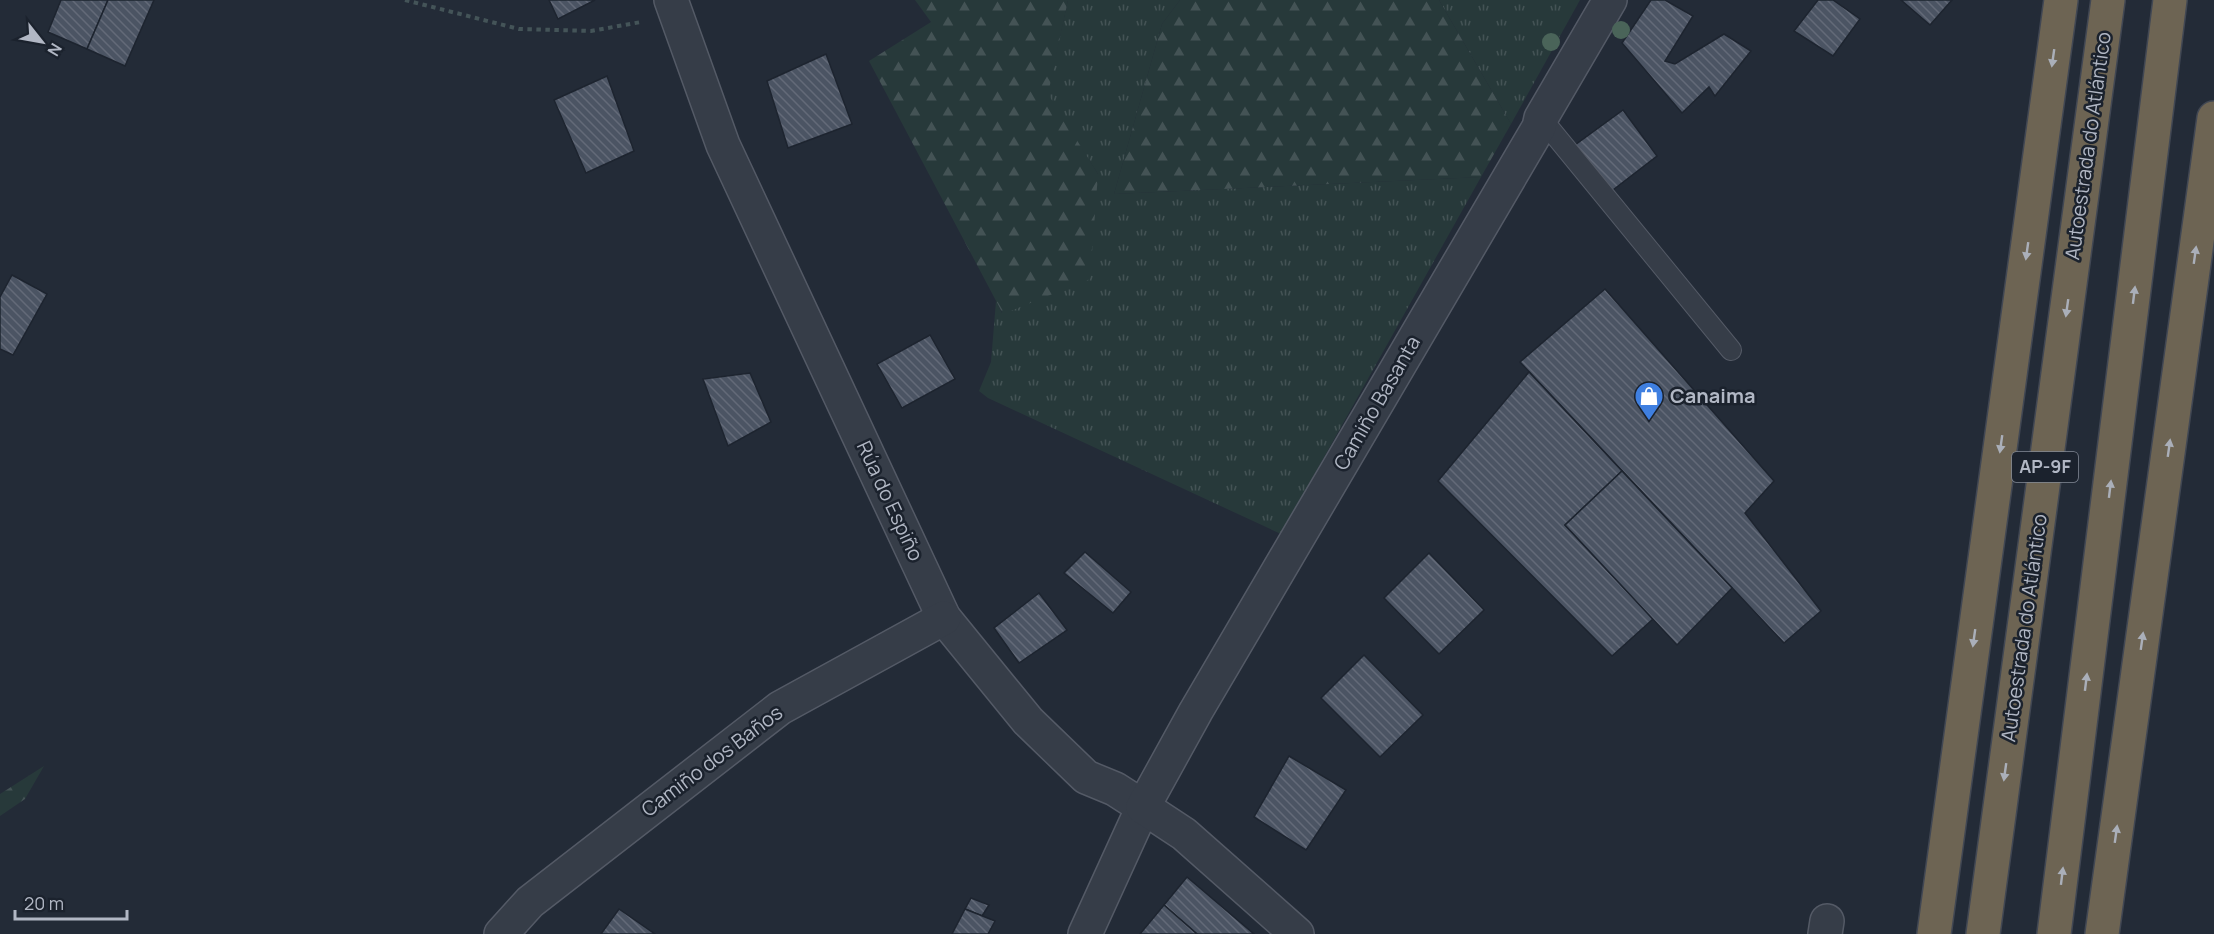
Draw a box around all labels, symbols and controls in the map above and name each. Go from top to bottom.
north arrow [12,12,72,72]
street label: Autoestrada do Atlántico [2058,30,2117,262]
text: N [42,39,67,60]
one-way arrow [2048,49,2057,68]
one-way arrow [2022,242,2031,261]
one-way arrow [2191,245,2200,264]
one-way arrow [2129,286,2138,305]
one-way arrow [2062,298,2071,317]
street label: Camiño Basanta [1327,331,1426,475]
shop icon: Canaima [1633,380,1665,422]
place label: Canaima [1670,382,1755,409]
one-way arrow [1996,435,2005,454]
street label: Rúa do Espiño [851,436,930,565]
one-way arrow [2164,438,2173,457]
road number: AP-9F [2012,452,2078,482]
one-way arrow [2105,479,2114,498]
street label: Autoestrada do Atlántico [1994,512,2053,744]
one-way arrow [1970,628,1979,647]
one-way arrow [2138,632,2147,651]
one-way arrow [2081,673,2090,692]
street label: Camiño dos Baños [636,699,788,823]
one-way arrow [2000,762,2009,781]
one-way arrow [2111,825,2120,844]
one-way arrow [2057,866,2066,885]
scale bar [15,883,128,921]
text: 20 m [24,891,64,915]

